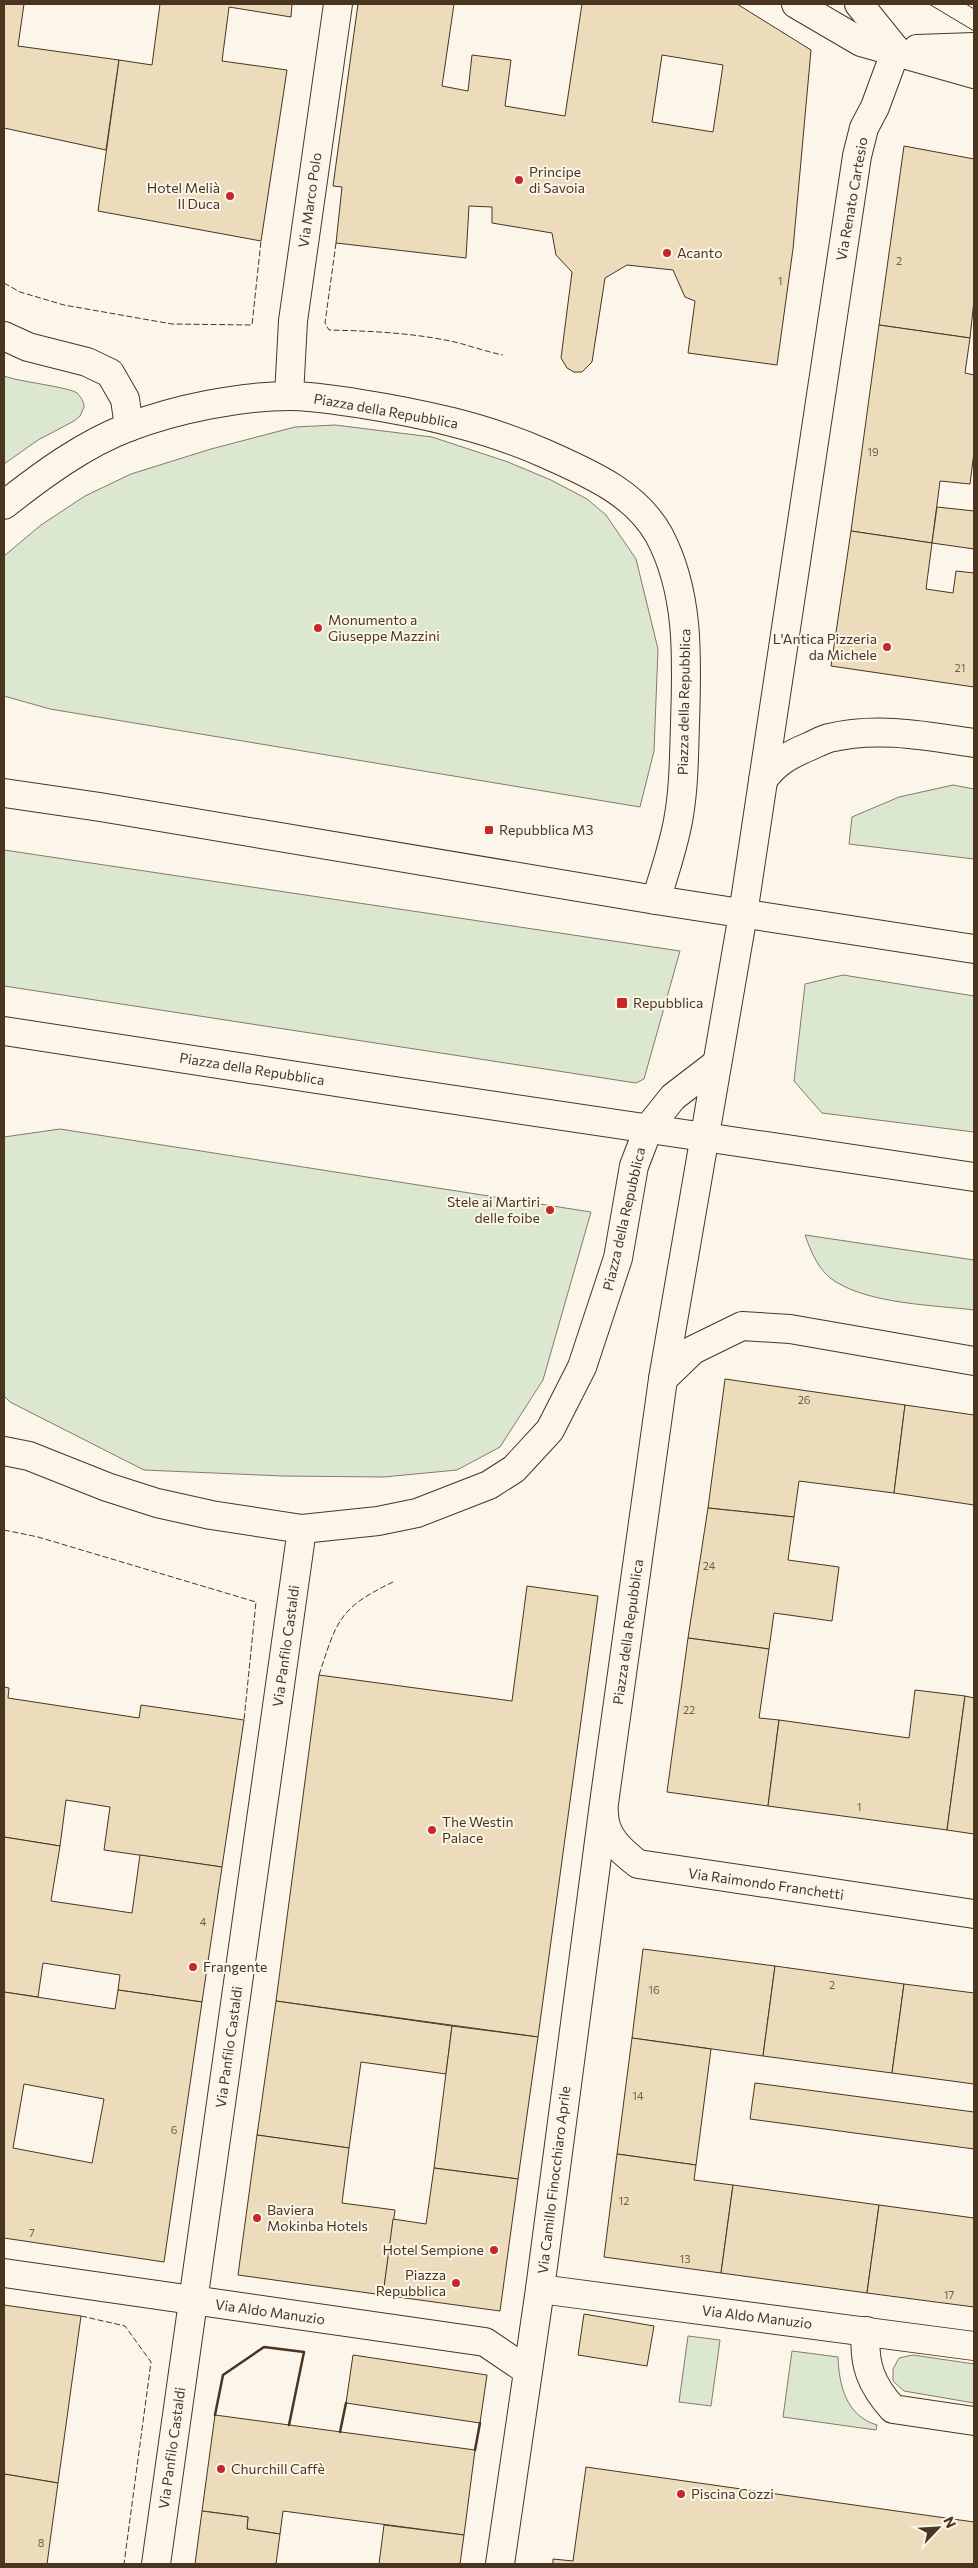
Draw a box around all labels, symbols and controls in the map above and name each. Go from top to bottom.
street label: Via Renato Cartesio [832,136,871,262]
street label: Via Marco Polo [294,151,325,249]
place label: Principe di Savoia [529,163,585,196]
marker: Principe di Savoia [513,174,525,186]
place label: Hotel Melià Il Duca [147,179,220,212]
marker: Hotel Melià Il Duca [224,190,236,202]
place label: Acanto [677,244,723,261]
marker: Acanto [661,247,673,259]
house number: 2 [896,254,902,267]
house number: 1 [778,274,782,287]
street label: Piazza della Repubblica [312,389,460,432]
house number: 19 [867,445,879,458]
place label: Monumento a Giuseppe Mazzini [328,611,440,644]
marker: Monumento a Giuseppe Mazzini [312,622,324,634]
street label: Piazza della Repubblica [674,629,693,775]
place label: L'Antica Pizzeria da Michele [773,630,877,663]
marker: L'Antica Pizzeria da Michele [881,641,893,653]
house number: 21 [955,661,965,674]
place label: Repubblica M3 [499,821,593,838]
marker: Repubblica M3 [483,824,495,836]
place label: Repubblica [633,994,703,1011]
marker: Repubblica [615,996,629,1010]
street label: Piazza della Repubblica [178,1049,326,1088]
street label: Piazza della Repubblica [599,1146,648,1292]
place label: Stele ai Martiri delle foibe [447,1193,540,1226]
marker: Stele ai Martiri delle foibe [544,1204,556,1216]
house number: 26 [798,1393,811,1406]
street label: Piazza della Repubblica [609,1558,646,1706]
house number: 24 [703,1559,716,1572]
street label: Via Panfilo Castaldi [269,1584,302,1708]
house number: 22 [683,1703,695,1716]
house number: 1 [857,1800,861,1813]
place label: The Westin Palace [442,1813,513,1846]
marker: The Westin Palace [426,1824,438,1836]
street label: Via Raimondo Franchetti [687,1864,845,1903]
house number: 4 [200,1915,207,1928]
place label: Frangente [203,1958,268,1975]
marker: Frangente [187,1961,199,1973]
house number: 2 [829,1978,835,1991]
house number: 16 [648,1983,660,1996]
street label: Via Panfilo Castaldi [212,1985,245,2109]
street label: Via Camillo Finocchiaro Aprile [534,2085,573,2275]
house number: 14 [632,2089,644,2102]
house number: 6 [171,2123,178,2136]
house number: 12 [619,2194,629,2207]
place label: Baviera Mokinba Hotels [267,2201,368,2234]
marker: Baviera Mokinba Hotels [251,2212,263,2224]
house number: 7 [29,2226,35,2239]
place label: Hotel Sempione [383,2241,484,2258]
marker: Hotel Sempione [488,2244,500,2256]
house number: 13 [680,2252,690,2265]
place label: Piazza Repubblica [376,2266,446,2299]
marker: Piazza Repubblica [450,2277,462,2289]
house number: 17 [944,2288,954,2301]
street label: Via Aldo Manuzio [214,2295,326,2328]
street label: Via Aldo Manuzio [701,2301,813,2332]
street label: Via Panfilo Castaldi [155,2386,188,2510]
place label: Churchill Caffè [231,2460,325,2477]
marker: Churchill Caffè [215,2463,227,2475]
place label: Piscina Cozzi [691,2485,774,2502]
marker: Piscina Cozzi [675,2488,687,2500]
north arrow [913,2503,963,2553]
text: N [940,2514,960,2531]
house number: 8 [38,2536,45,2549]

